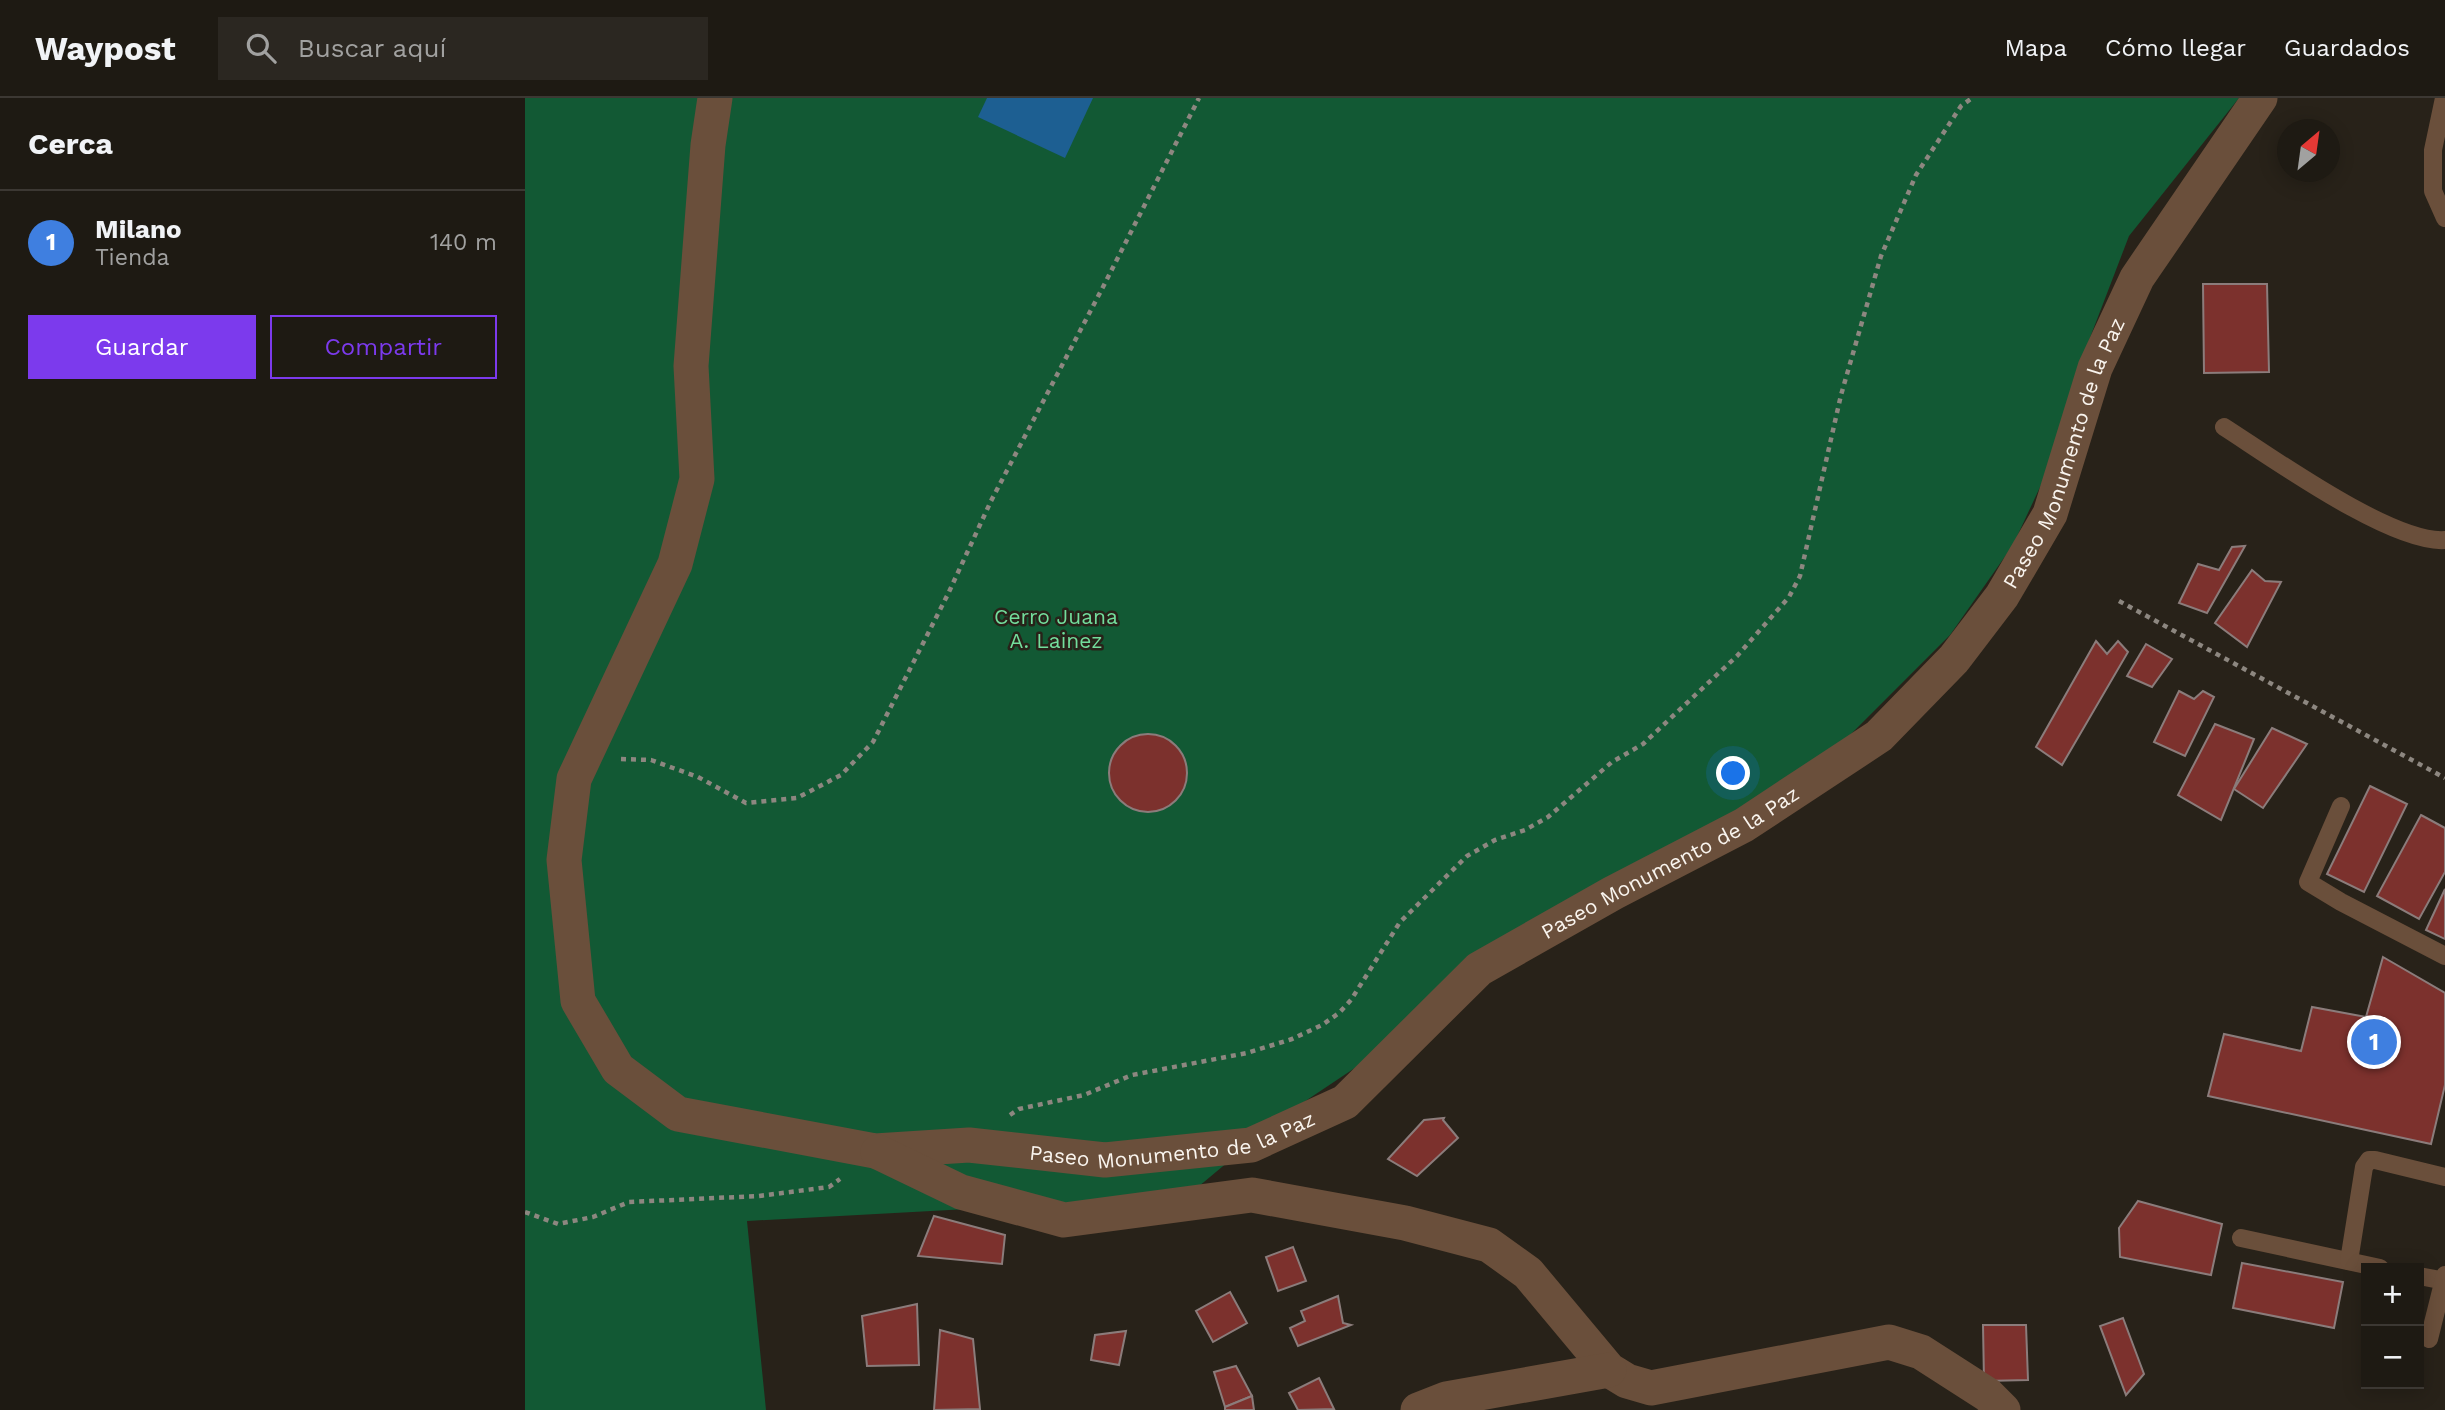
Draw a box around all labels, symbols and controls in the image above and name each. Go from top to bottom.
search box [218,17,708,80]
text: Waypost [35,29,176,68]
icon: search [242,29,280,67]
text: Buscar aquí [298,33,447,63]
text: Mapa [2005,34,2067,62]
text: Cómo llegar [2105,34,2246,62]
text: Guardados [2284,34,2410,62]
north arrow [2277,119,2340,182]
text: Cerca [28,126,113,161]
text: Milano [95,214,182,244]
text: 1 [46,229,56,256]
text: 140 m [430,229,497,256]
text: Tienda [95,244,170,271]
street label: Paseo Monumento de la Paz [1997,313,2129,593]
button: Guardar [28,315,256,379]
button: Compartir [270,315,497,379]
park label: Cerro Juana A. Lainez [994,604,1118,653]
your location [1716,756,1750,790]
street label: Paseo Monumento de la Paz [1537,780,1803,944]
pin: 1 [2351,1016,2397,1068]
street label: Paseo Monumento de la Paz [1028,1105,1318,1173]
map controls [2361,1263,2424,1389]
button: + [2361,1263,2424,1326]
button: − [2361,1326,2424,1389]

